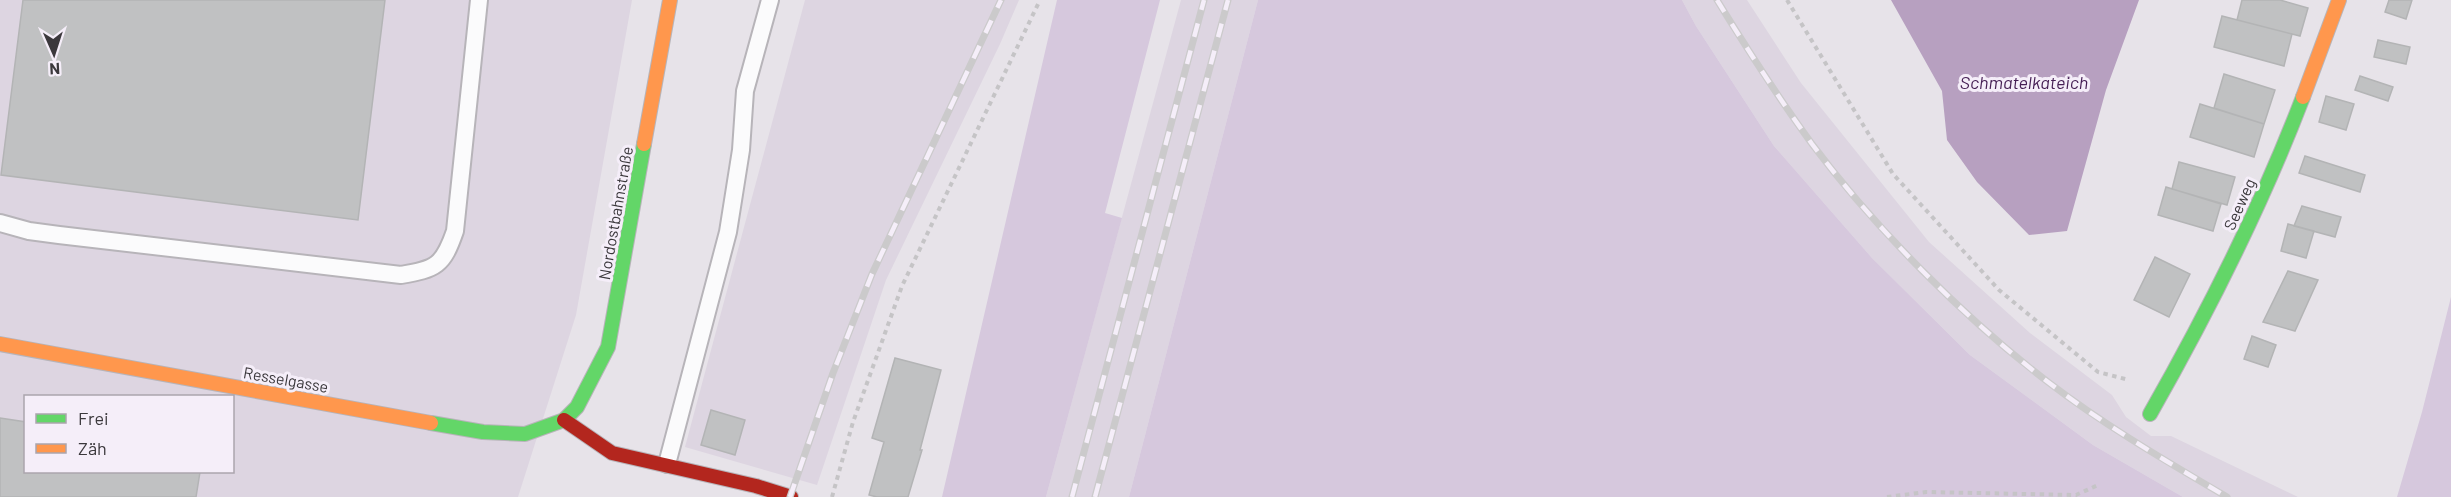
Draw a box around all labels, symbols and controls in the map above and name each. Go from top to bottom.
north arrow [24,24,84,84]
text: N [49,60,61,79]
water label: Schmatelkateich [1960,71,2088,93]
street label: Nordostbahnstraße [594,145,636,281]
street label: Seeweg [2219,175,2259,233]
street label: Resselgasse [242,362,330,396]
legend [24,395,234,473]
text: Frei [78,407,109,429]
text: Zäh [78,437,107,459]

